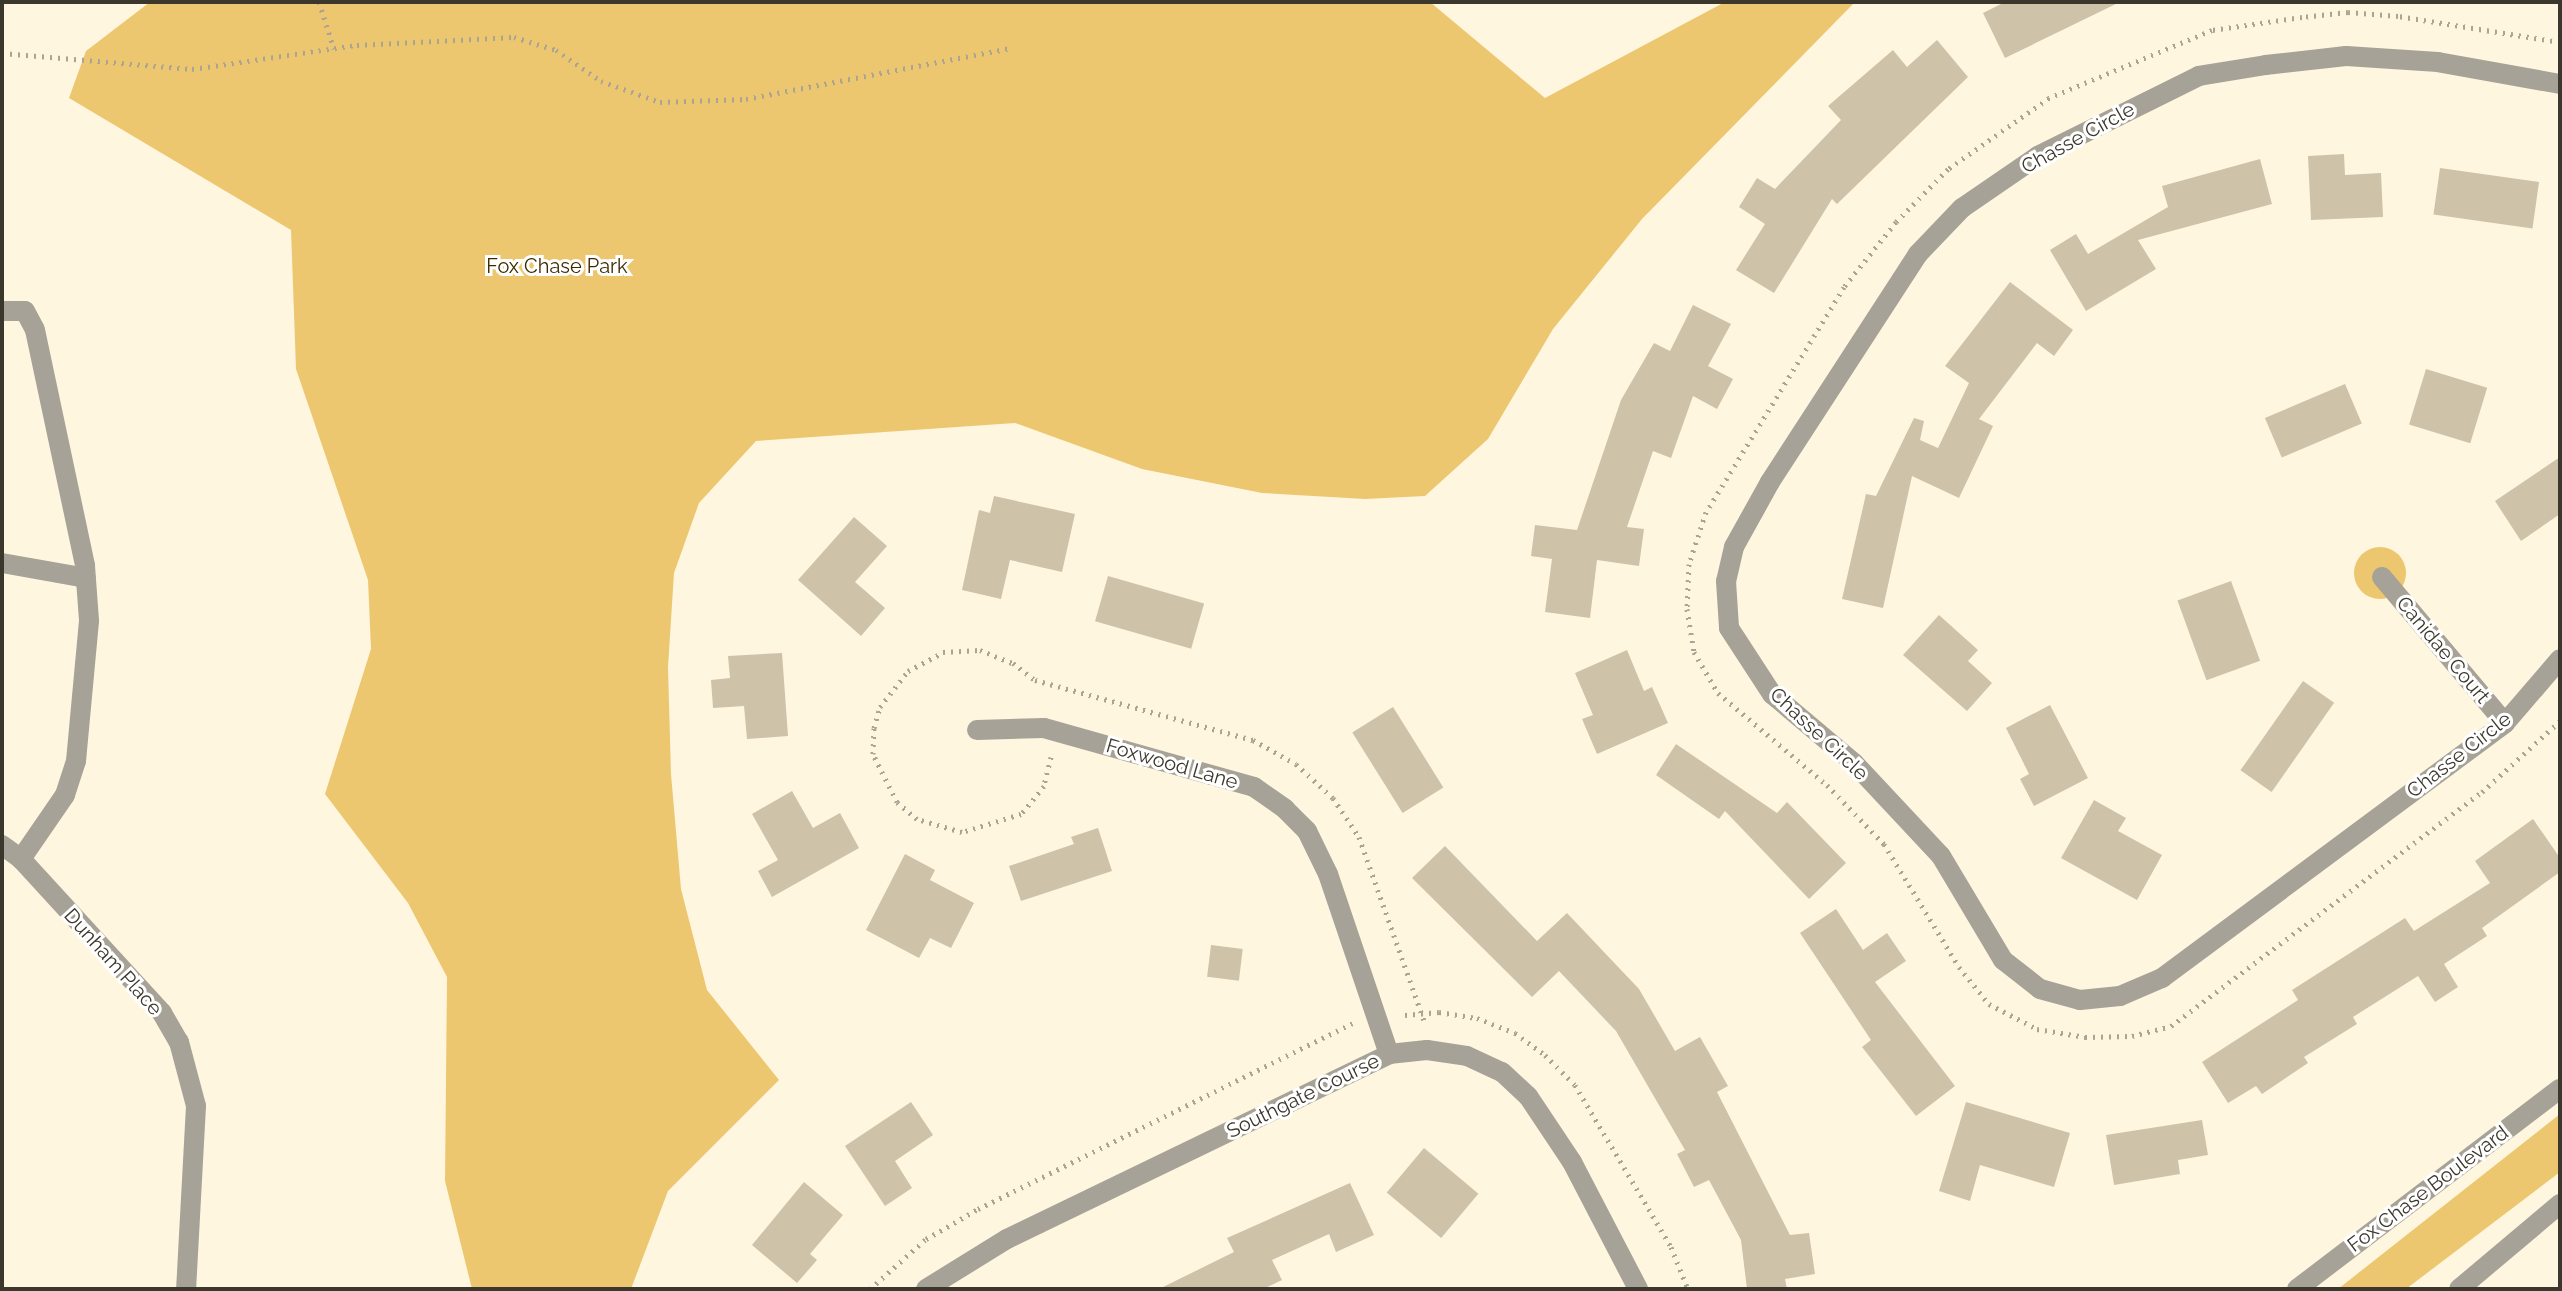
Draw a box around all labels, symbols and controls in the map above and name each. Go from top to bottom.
street label: Chasse Circle [2017,97,2139,179]
park label: Fox Chase Park [486,254,628,278]
street label: Canidae Court [2391,592,2495,708]
street label: Chasse Circle [1765,682,1873,786]
street label: Chasse Circle [2402,707,2516,803]
street label: Foxwood Lane [1103,734,1241,794]
street label: Dunham Place [59,904,167,1020]
street label: Southgate Course [1223,1049,1383,1143]
street label: Fox Chase Boulevard [2343,1121,2513,1257]

